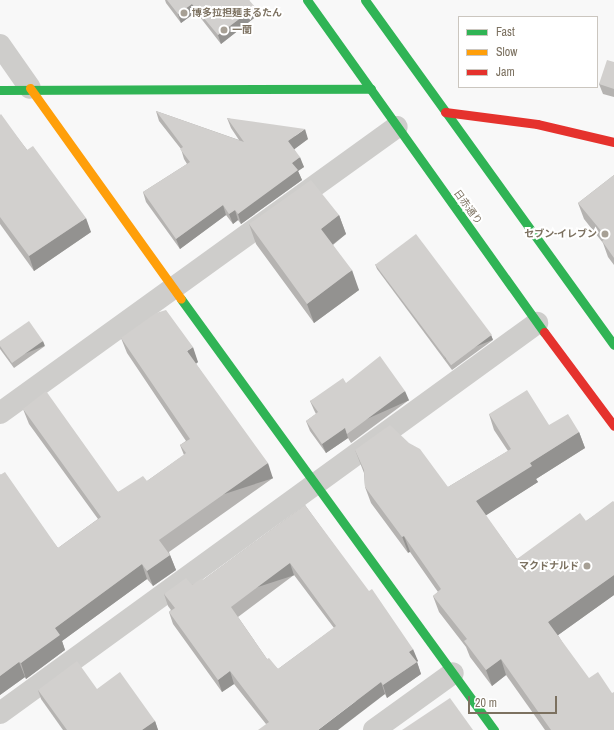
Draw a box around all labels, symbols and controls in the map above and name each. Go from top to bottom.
place label: 博多拉担麺まるたん [192,7,282,19]
marker: 博多拉担麺まるたん [179,8,189,18]
legend [458,16,598,88]
place label: 一蘭 [232,24,252,36]
text: Fast [496,24,515,40]
marker: 一蘭 [219,25,229,35]
text: Slow [496,44,517,60]
text: Jam [496,64,515,80]
street label: 日赤通り [451,187,485,227]
place label: セブン-イレブン [524,228,597,240]
marker: セブン-イレブン [600,229,610,239]
place label: マクドナルド [519,560,579,572]
marker: マクドナルド [582,561,592,571]
scale bar [470,688,559,714]
text: 20 m [475,695,497,711]

